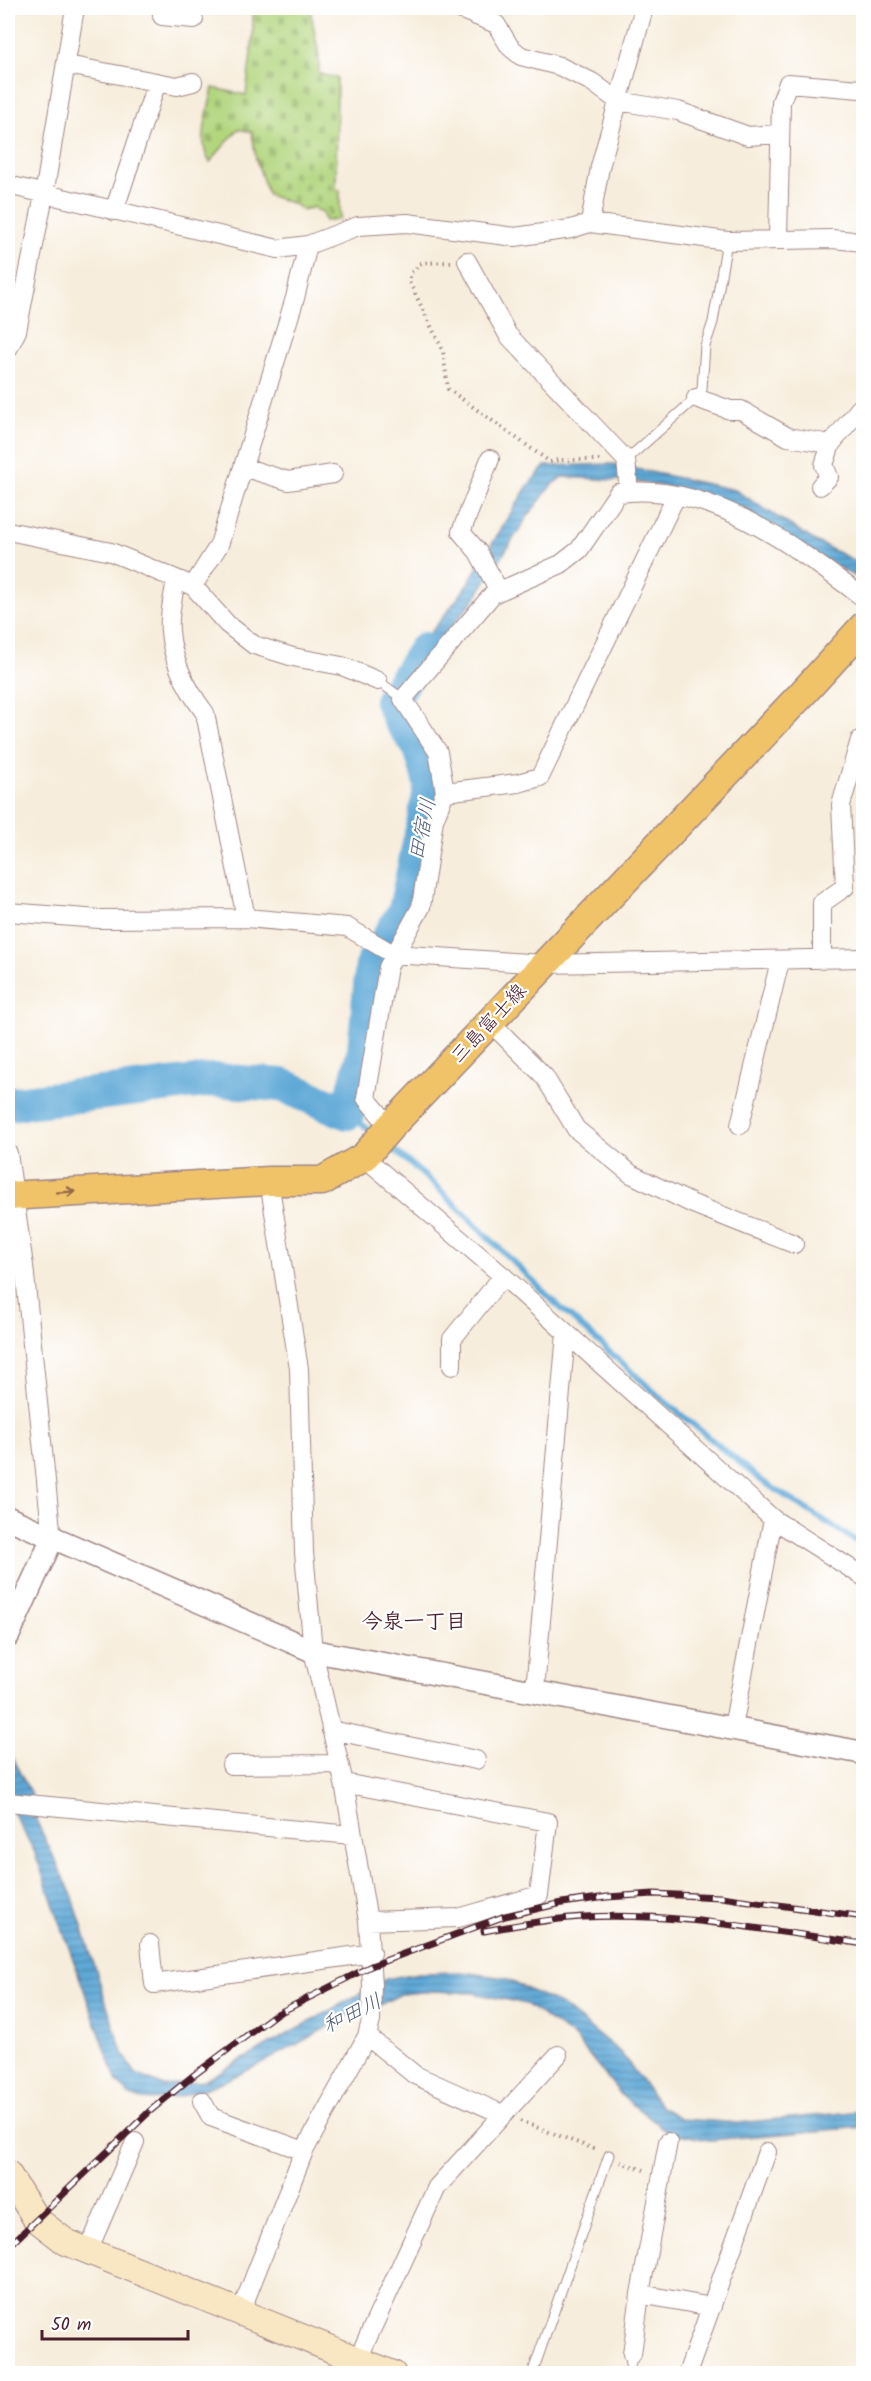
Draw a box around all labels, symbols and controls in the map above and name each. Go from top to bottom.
water label: 田宿川 [401,795,446,864]
street label: 三島富士線 [444,977,535,1072]
one-way arrow [55,1187,75,1198]
district label: 今泉一丁目 [362,1606,467,1639]
water label: 和田川 [317,1986,388,2043]
scale bar [42,2303,188,2341]
text: 50 m [51,2311,91,2340]

